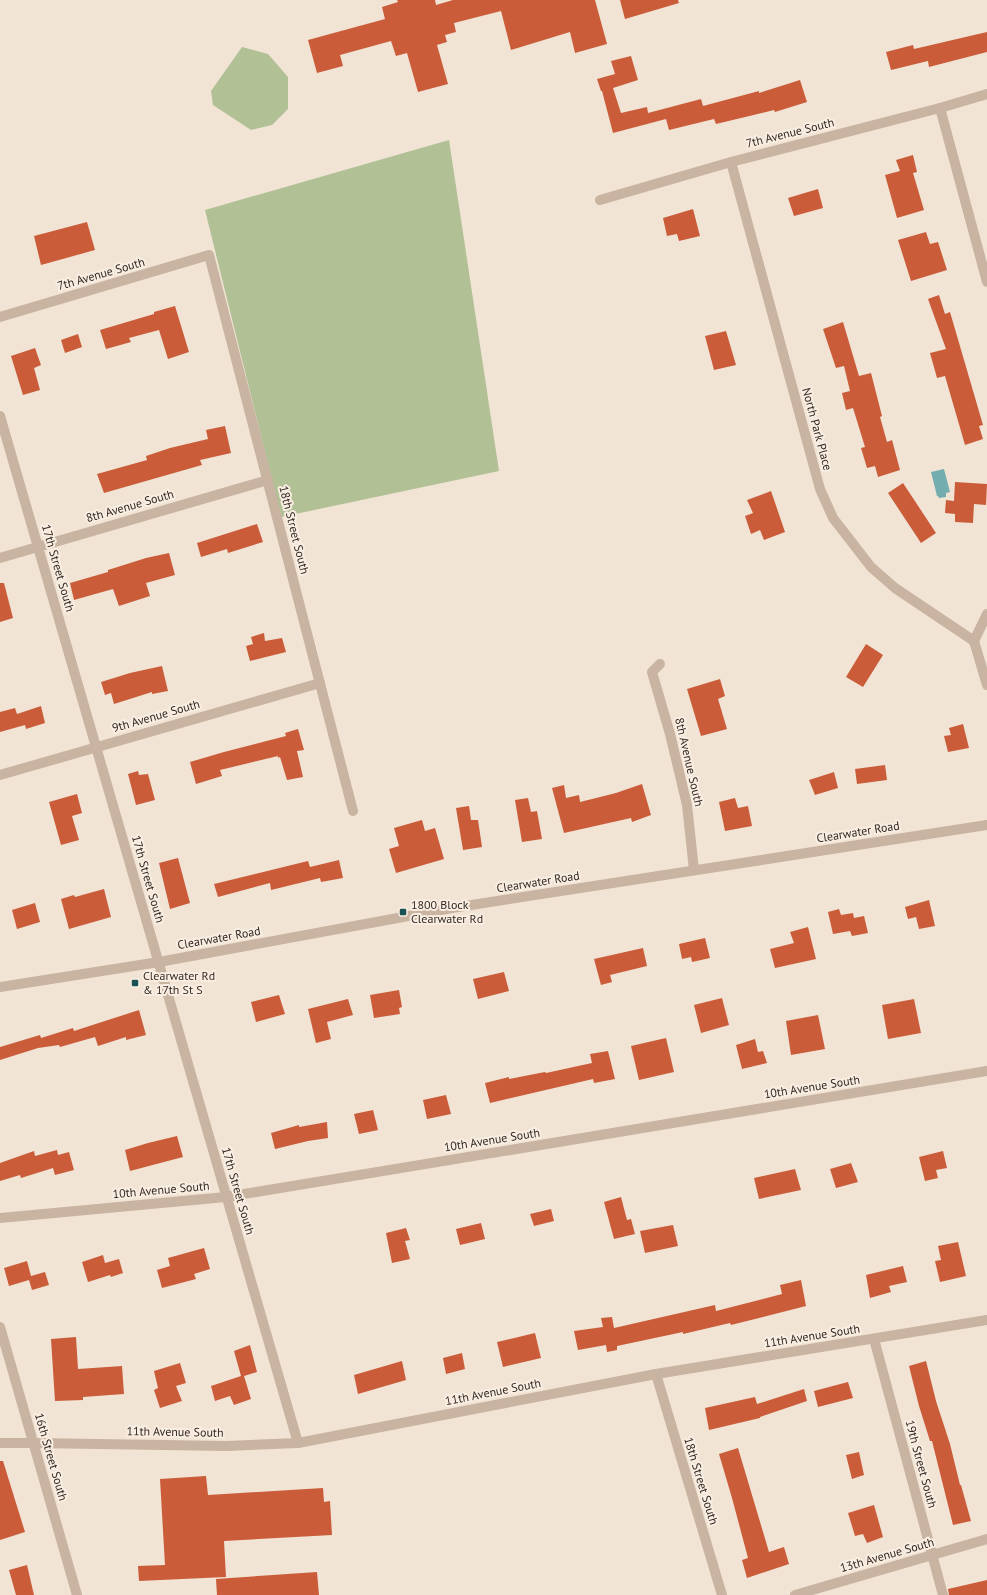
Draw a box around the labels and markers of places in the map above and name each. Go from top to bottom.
place label: 1800 Block Clearwater Rd [411,897,483,926]
marker: 1800 Block Clearwater Rd [398,907,408,917]
place label: Clearwater Rd & 17th St S [143,968,215,997]
marker: Clearwater Rd & 17th St S [130,978,140,988]

